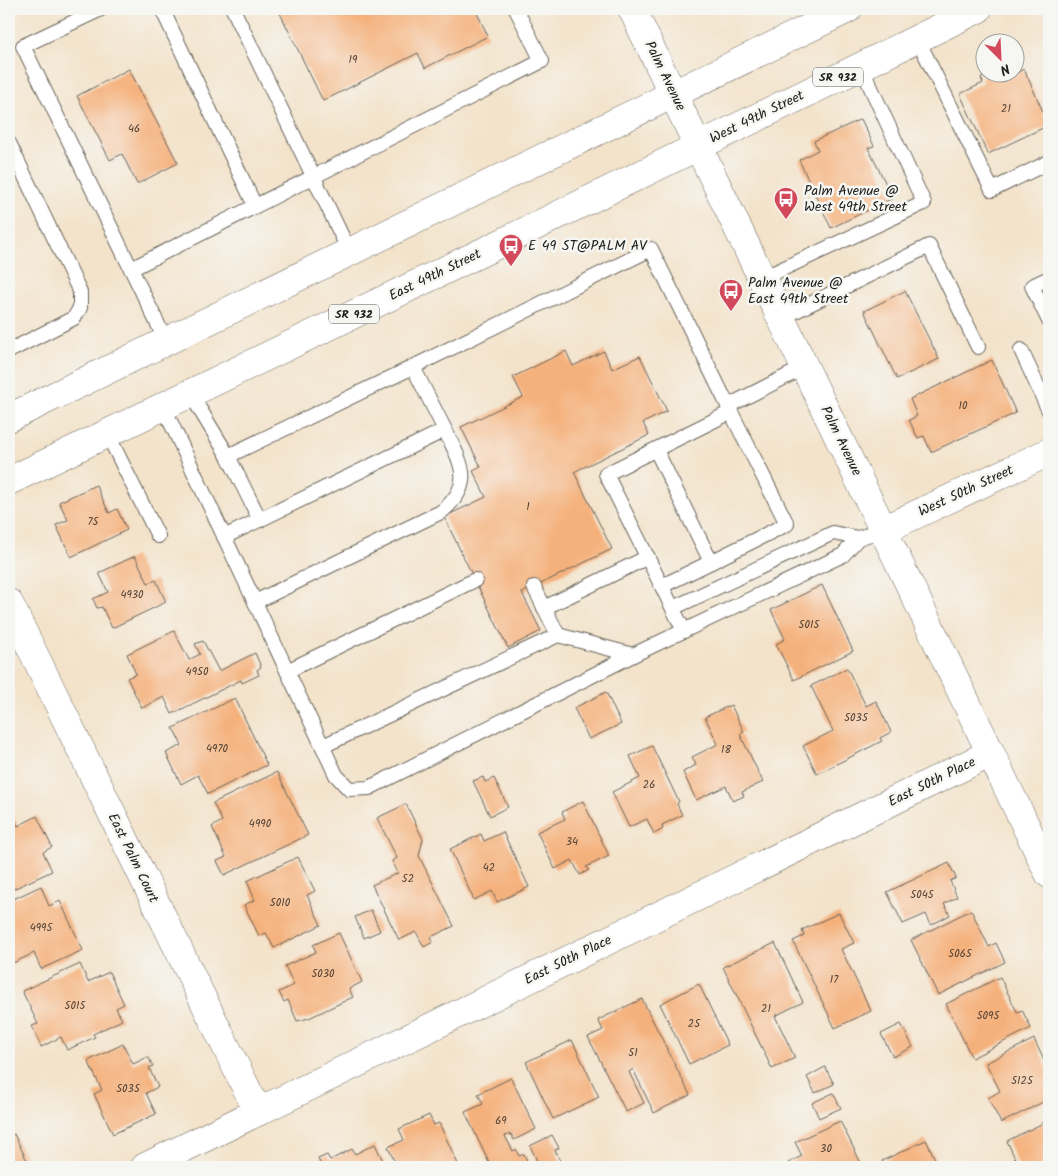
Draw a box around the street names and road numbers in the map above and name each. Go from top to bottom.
street label: Palm Avenue [639,37,692,115]
road number: SR 932 [813,68,863,86]
street label: West 49th Street [706,84,809,149]
street label: East 49th Street [385,243,485,307]
road number: SR 932 [329,304,379,324]
street label: Palm Avenue [815,402,868,480]
street label: West 50th Street [915,459,1018,523]
street label: East 50th Place [885,751,980,813]
street label: East Palm Court [102,809,165,907]
street label: East 50th Place [521,929,616,991]

